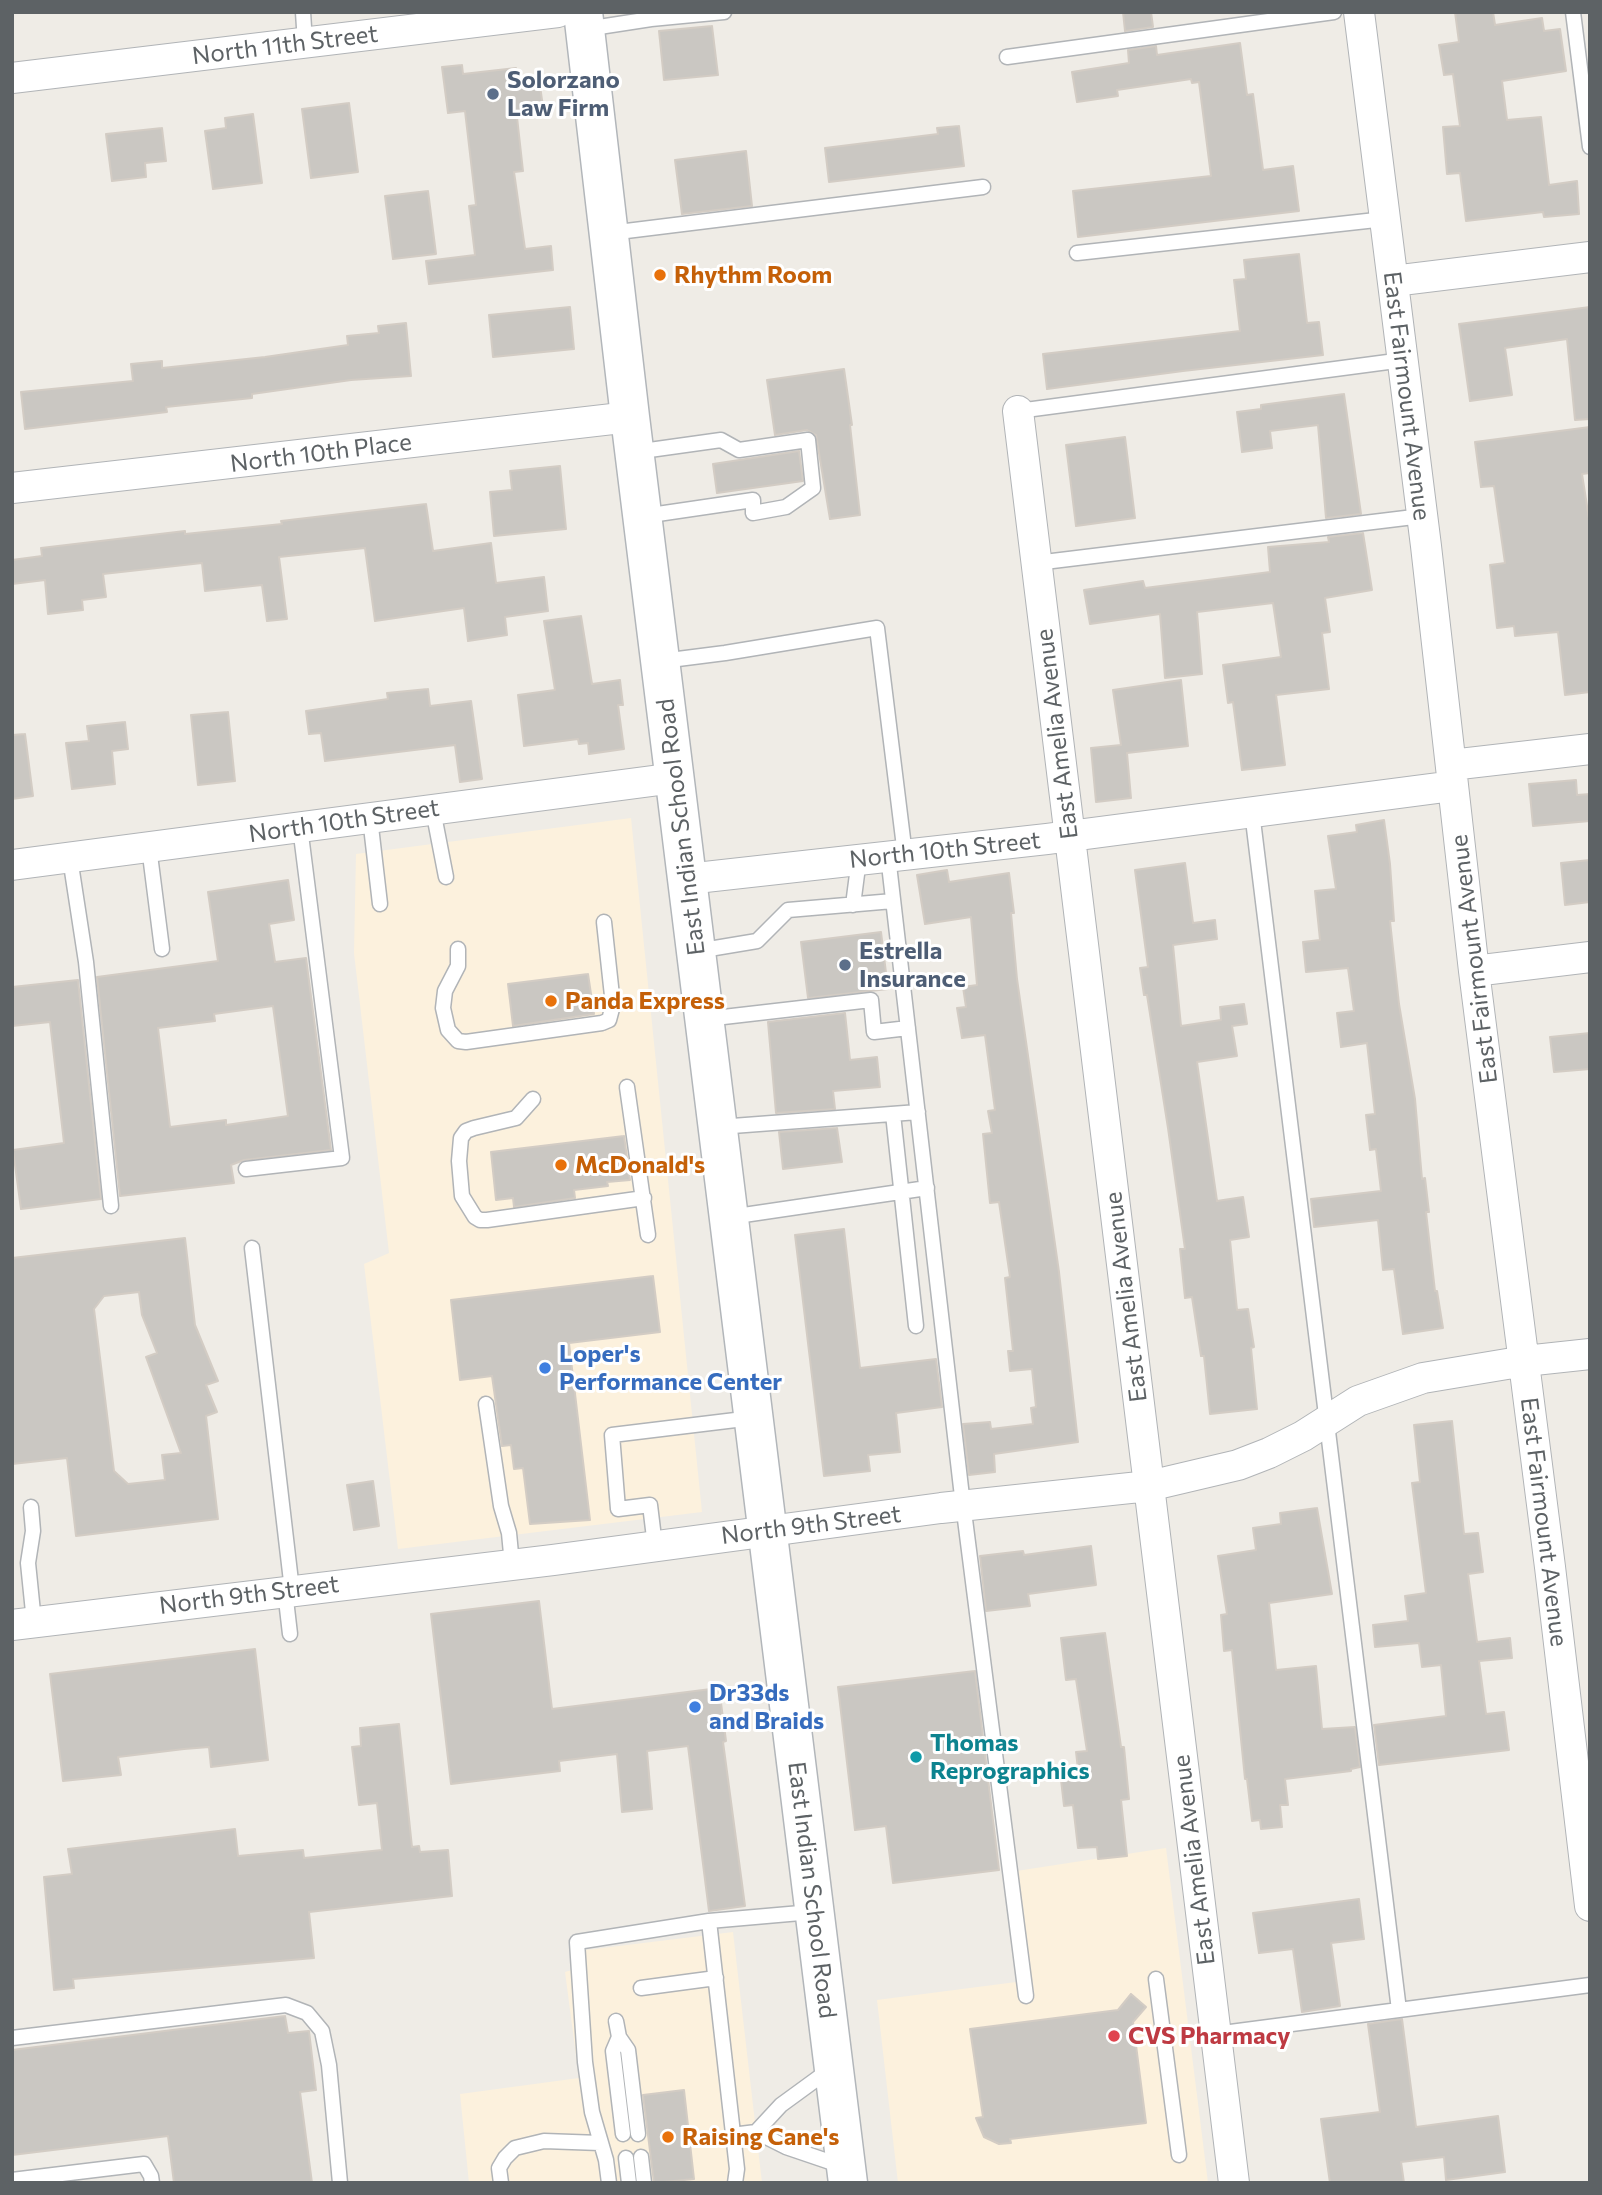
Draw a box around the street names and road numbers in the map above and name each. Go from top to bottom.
street label: North 11th Street [191,19,379,71]
street label: East Fairmount Avenue [1377,270,1437,522]
street label: North 10th Place [229,428,413,478]
street label: East Amelia Avenue [1030,627,1084,841]
street label: East Indian School Road [651,697,711,957]
street label: North 10th Street [247,793,441,849]
street label: North 10th Street [848,826,1042,874]
street label: East Fairmount Avenue [1444,833,1504,1085]
street label: East Amelia Avenue [1099,1190,1153,1404]
street label: East Fairmount Avenue [1514,1396,1574,1648]
street label: North 9th Street [720,1500,902,1550]
street label: North 9th Street [158,1570,340,1620]
street label: East Amelia Avenue [1167,1753,1221,1967]
street label: East Indian School Road [782,1760,842,2020]

